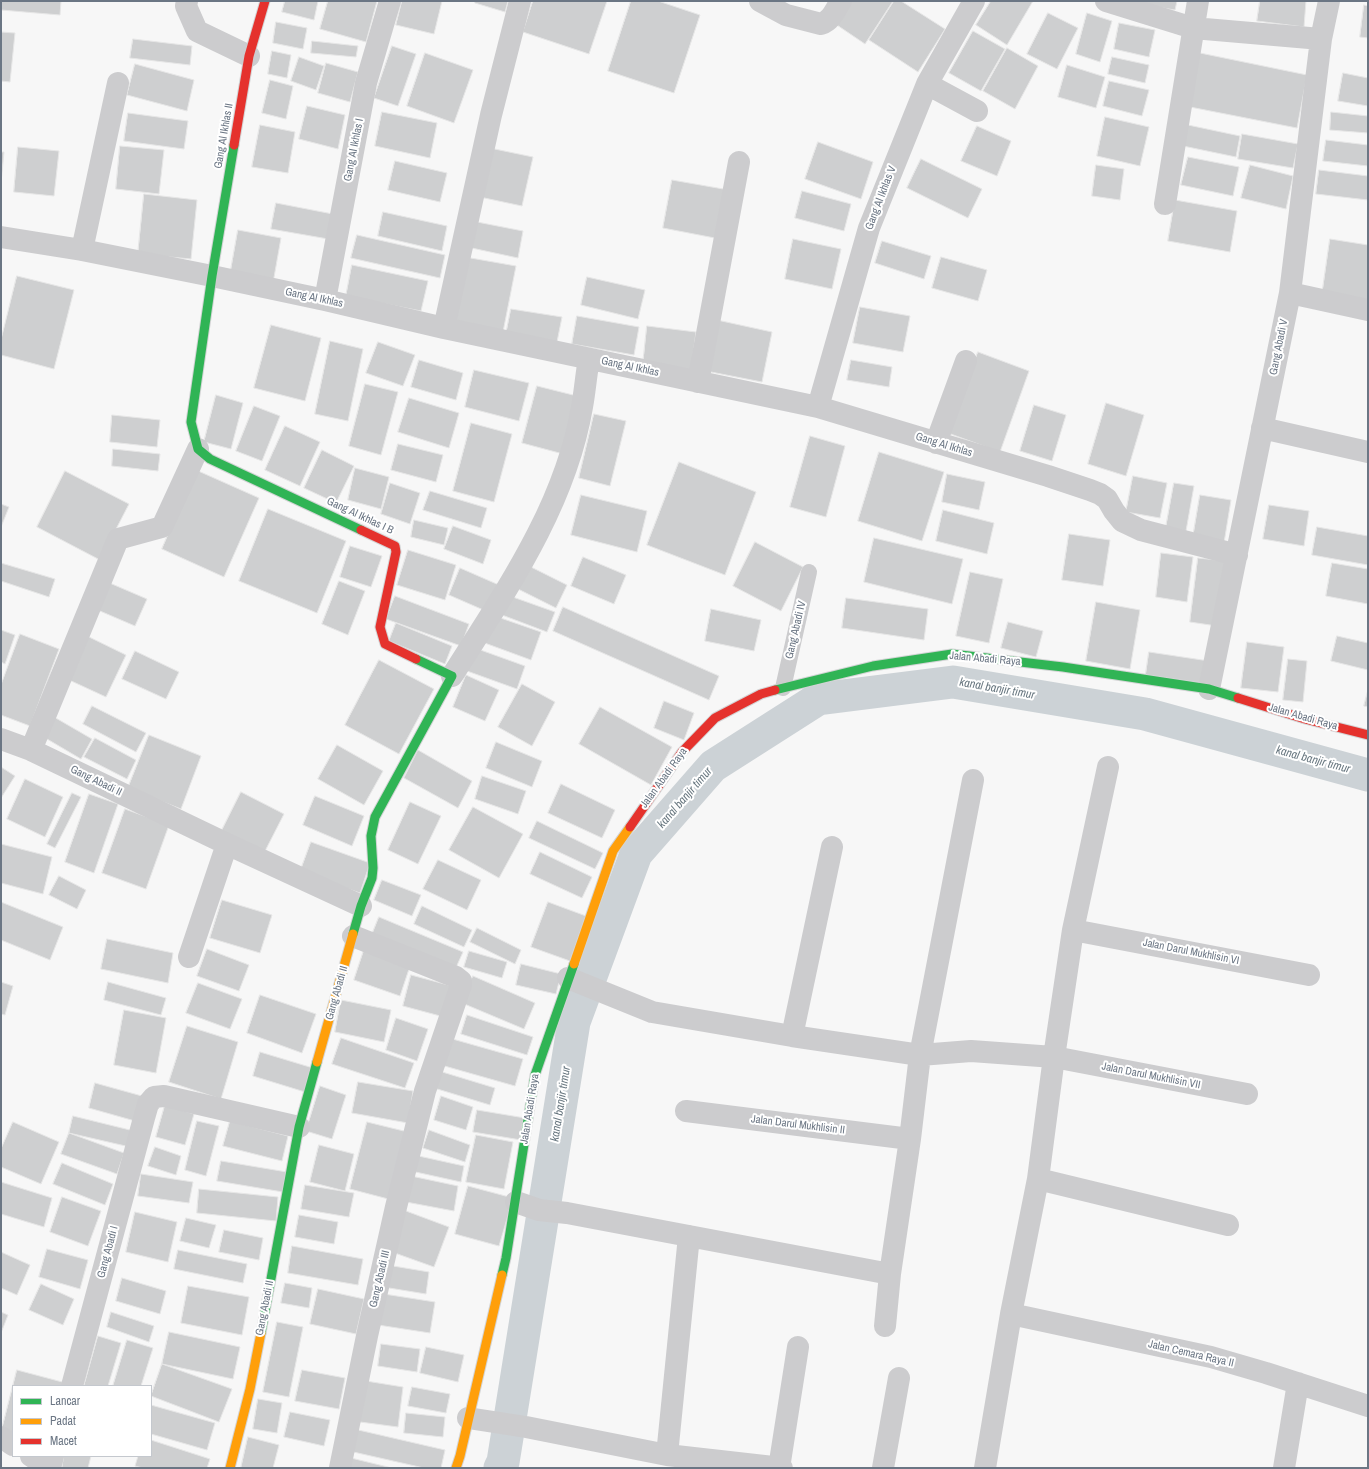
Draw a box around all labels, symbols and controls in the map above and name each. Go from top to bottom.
street label: Gang Al Ikhlas II [212,102,236,170]
street label: Gang Al Ikhlas I [341,117,367,183]
street label: Gang Al Ikhlas V [863,164,899,232]
street label: Gang Al Ikhlas [284,285,344,311]
street label: Gang Abadi V [1267,318,1291,376]
street label: Gang Al Ikhlas [600,354,660,380]
street label: Gang Al Ikhlas [914,430,974,460]
street label: Gang Al Ikhlas I B [324,495,396,537]
street label: Gang Abadi IV [783,600,809,660]
street label: Jalan Abadi Raya [949,649,1021,669]
water label: kanal banjir timur [958,675,1036,703]
street label: Jalan Abadi Raya [1267,701,1339,733]
water label: kanal banjir timur [1274,743,1352,777]
street label: Jalan Abadi Raya [638,745,690,811]
street label: Gang Abadi II [68,763,124,799]
water label: kanal banjir timur [655,765,715,831]
street label: Jalan Darul Mukhlisin VI [1142,936,1240,968]
street label: Gang Abadi II [323,964,351,1022]
street label: Jalan Darul Mukhlisin VII [1101,1060,1201,1092]
water label: kanal banjir timur [548,1065,574,1143]
street label: Jalan Abadi Raya [518,1073,542,1145]
street label: Jalan Darul Mukhlisin II [750,1113,846,1137]
street label: Gang Abadi I [95,1225,121,1279]
street label: Gang Abadi III [367,1249,393,1309]
street label: Gang Abadi II [253,1279,277,1337]
street label: Jalan Cemara Raya II [1147,1338,1235,1370]
legend [12,1385,152,1457]
text: Lancar [50,1393,80,1409]
text: Padat [50,1413,76,1429]
text: Macet [50,1433,77,1449]

